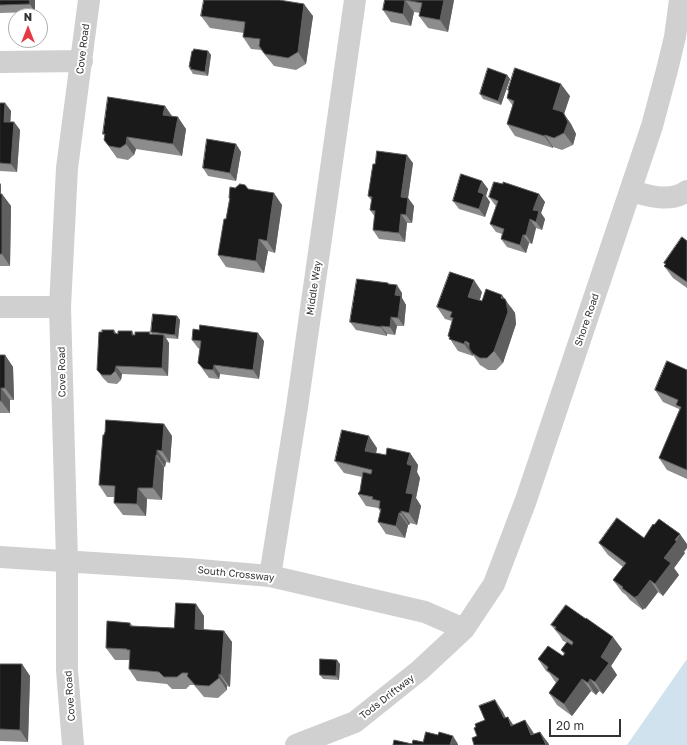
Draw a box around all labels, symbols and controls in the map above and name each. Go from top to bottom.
north arrow [8,8,48,48]
text: N [24,10,32,23]
street label: Cove Road [74,23,92,75]
street label: Middle Way [304,260,324,316]
street label: Shore Road [572,292,602,348]
street label: Cove Road [56,346,68,398]
street label: South Crossway [197,564,275,584]
street label: Cove Road [62,670,78,722]
street label: Tods Driftway [357,672,417,722]
scale bar [551,711,623,737]
text: 20 m [556,718,584,733]

